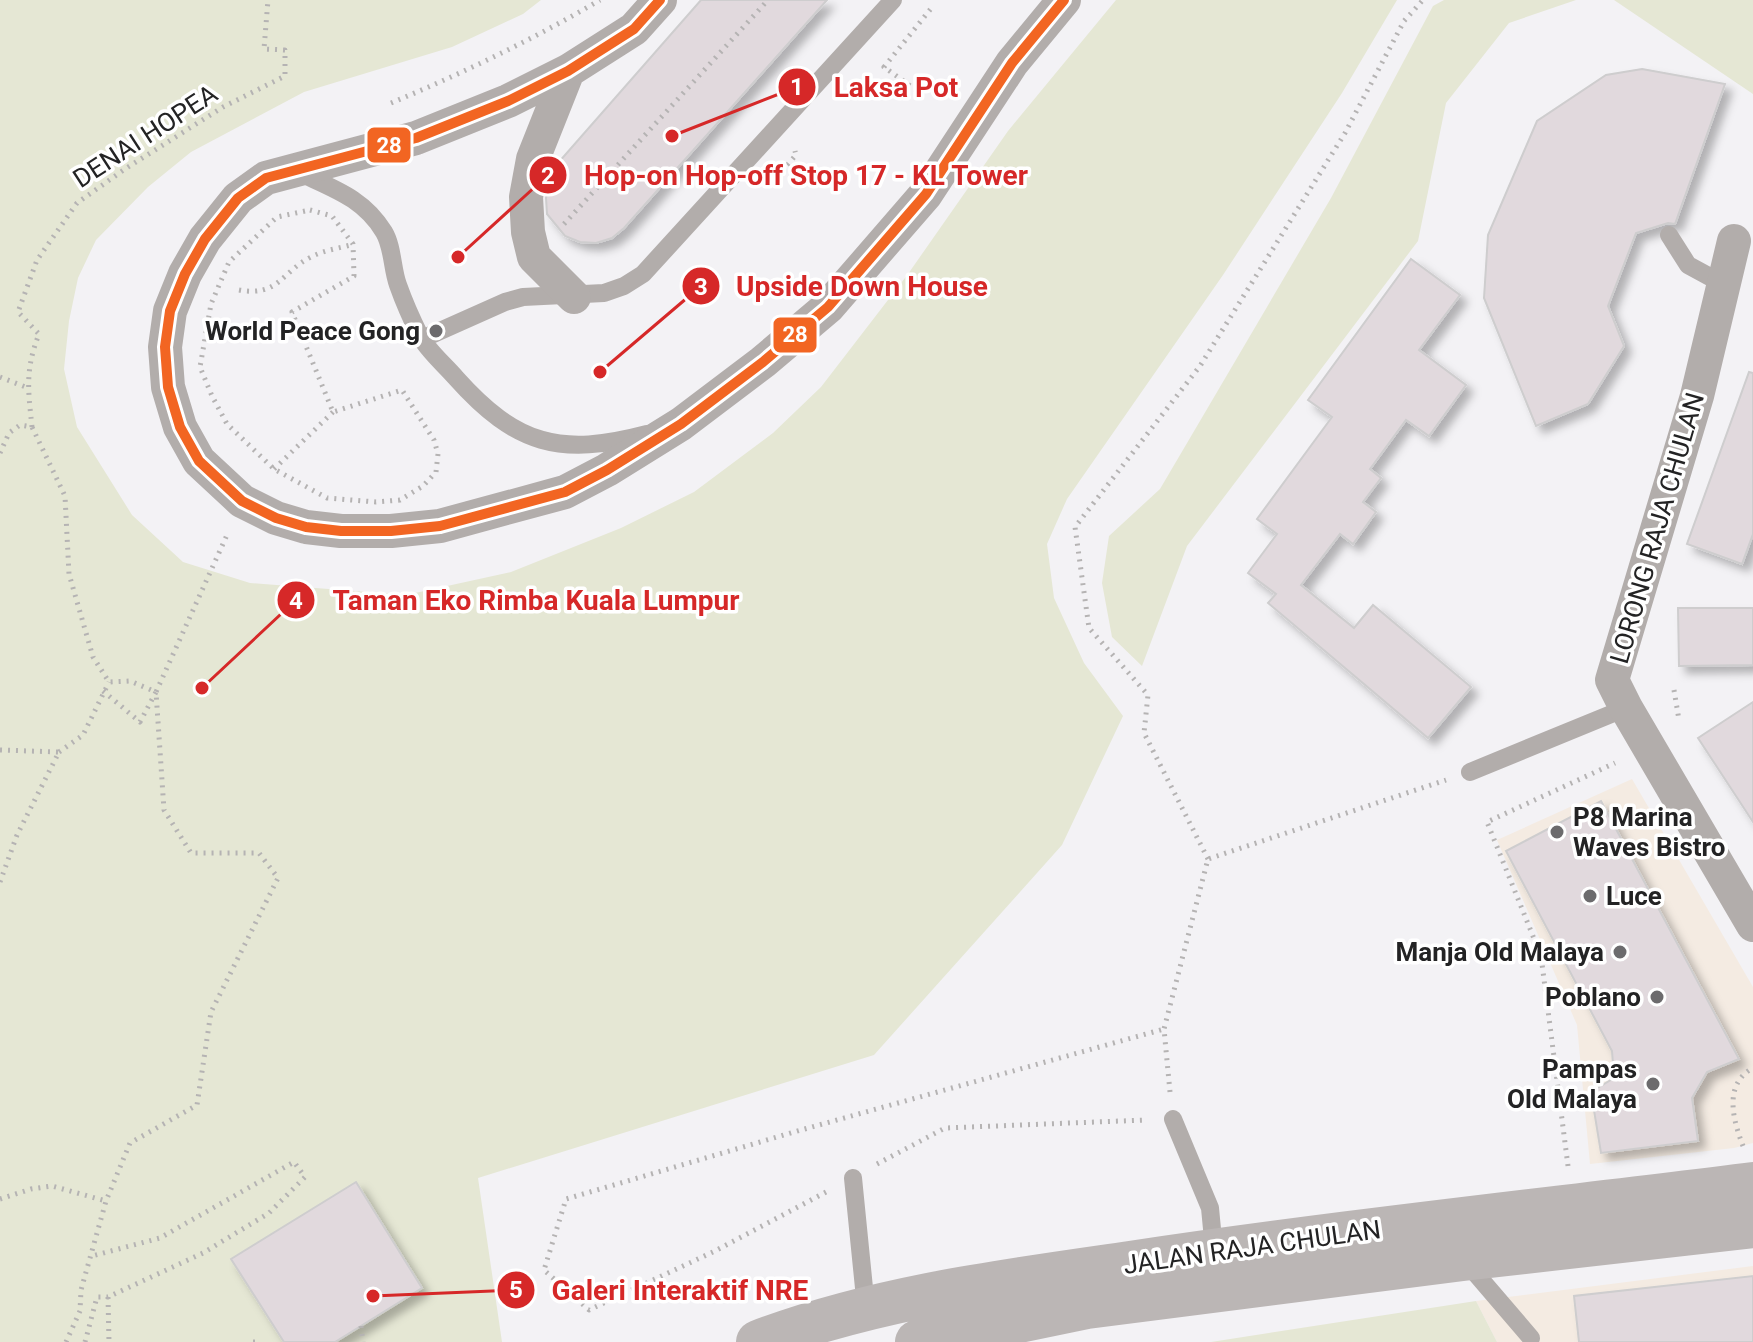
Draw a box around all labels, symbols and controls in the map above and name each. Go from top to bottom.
callout: Laksa Pot [777,61,974,113]
text: Laksa Pot [834,71,958,104]
text: 1 [790,73,804,101]
street label: DENAI HOPEA [67,78,223,194]
line badge: 28 [366,126,412,164]
text: 28 [376,133,402,158]
callout: Hop-on Hop-off Stop 17 - KL Tower [528,149,1045,201]
text: Hop-on Hop-off Stop 17 - KL Tower [584,159,1028,192]
text: 2 [541,162,555,190]
callout: Upside Down House [681,260,1004,312]
text: Upside Down House [736,270,988,303]
text: 3 [694,273,708,301]
place label: World Peace Gong [205,316,420,346]
line badge: 28 [772,316,818,354]
marker: World Peace Gong [427,322,445,340]
text: 28 [782,322,808,347]
street label: LORONG RAJA CHULAN [1604,389,1710,667]
callout: Taman Eko Rimba Kuala Lumpur [276,574,755,626]
text: Taman Eko Rimba Kuala Lumpur [333,584,739,617]
text: 4 [289,587,303,615]
place label: P8 Marina Waves Bistro [1573,802,1725,862]
marker: P8 Marina Waves Bistro [1548,823,1566,841]
place label: Luce [1606,881,1662,911]
marker: Luce [1581,887,1599,905]
place label: Manja Old Malaya [1396,937,1604,967]
marker: Manja Old Malaya [1611,943,1629,961]
place label: Poblano [1545,982,1641,1012]
marker: Poblano [1648,988,1666,1006]
place label: Pampas Old Malaya [1507,1054,1637,1114]
marker: Pampas Old Malaya [1644,1075,1662,1093]
street label: JALAN RAJA CHULAN [1121,1214,1383,1280]
callout: Galeri Interaktif NRE [496,1264,825,1316]
text: Galeri Interaktif NRE [552,1274,809,1307]
text: 5 [509,1276,523,1304]

